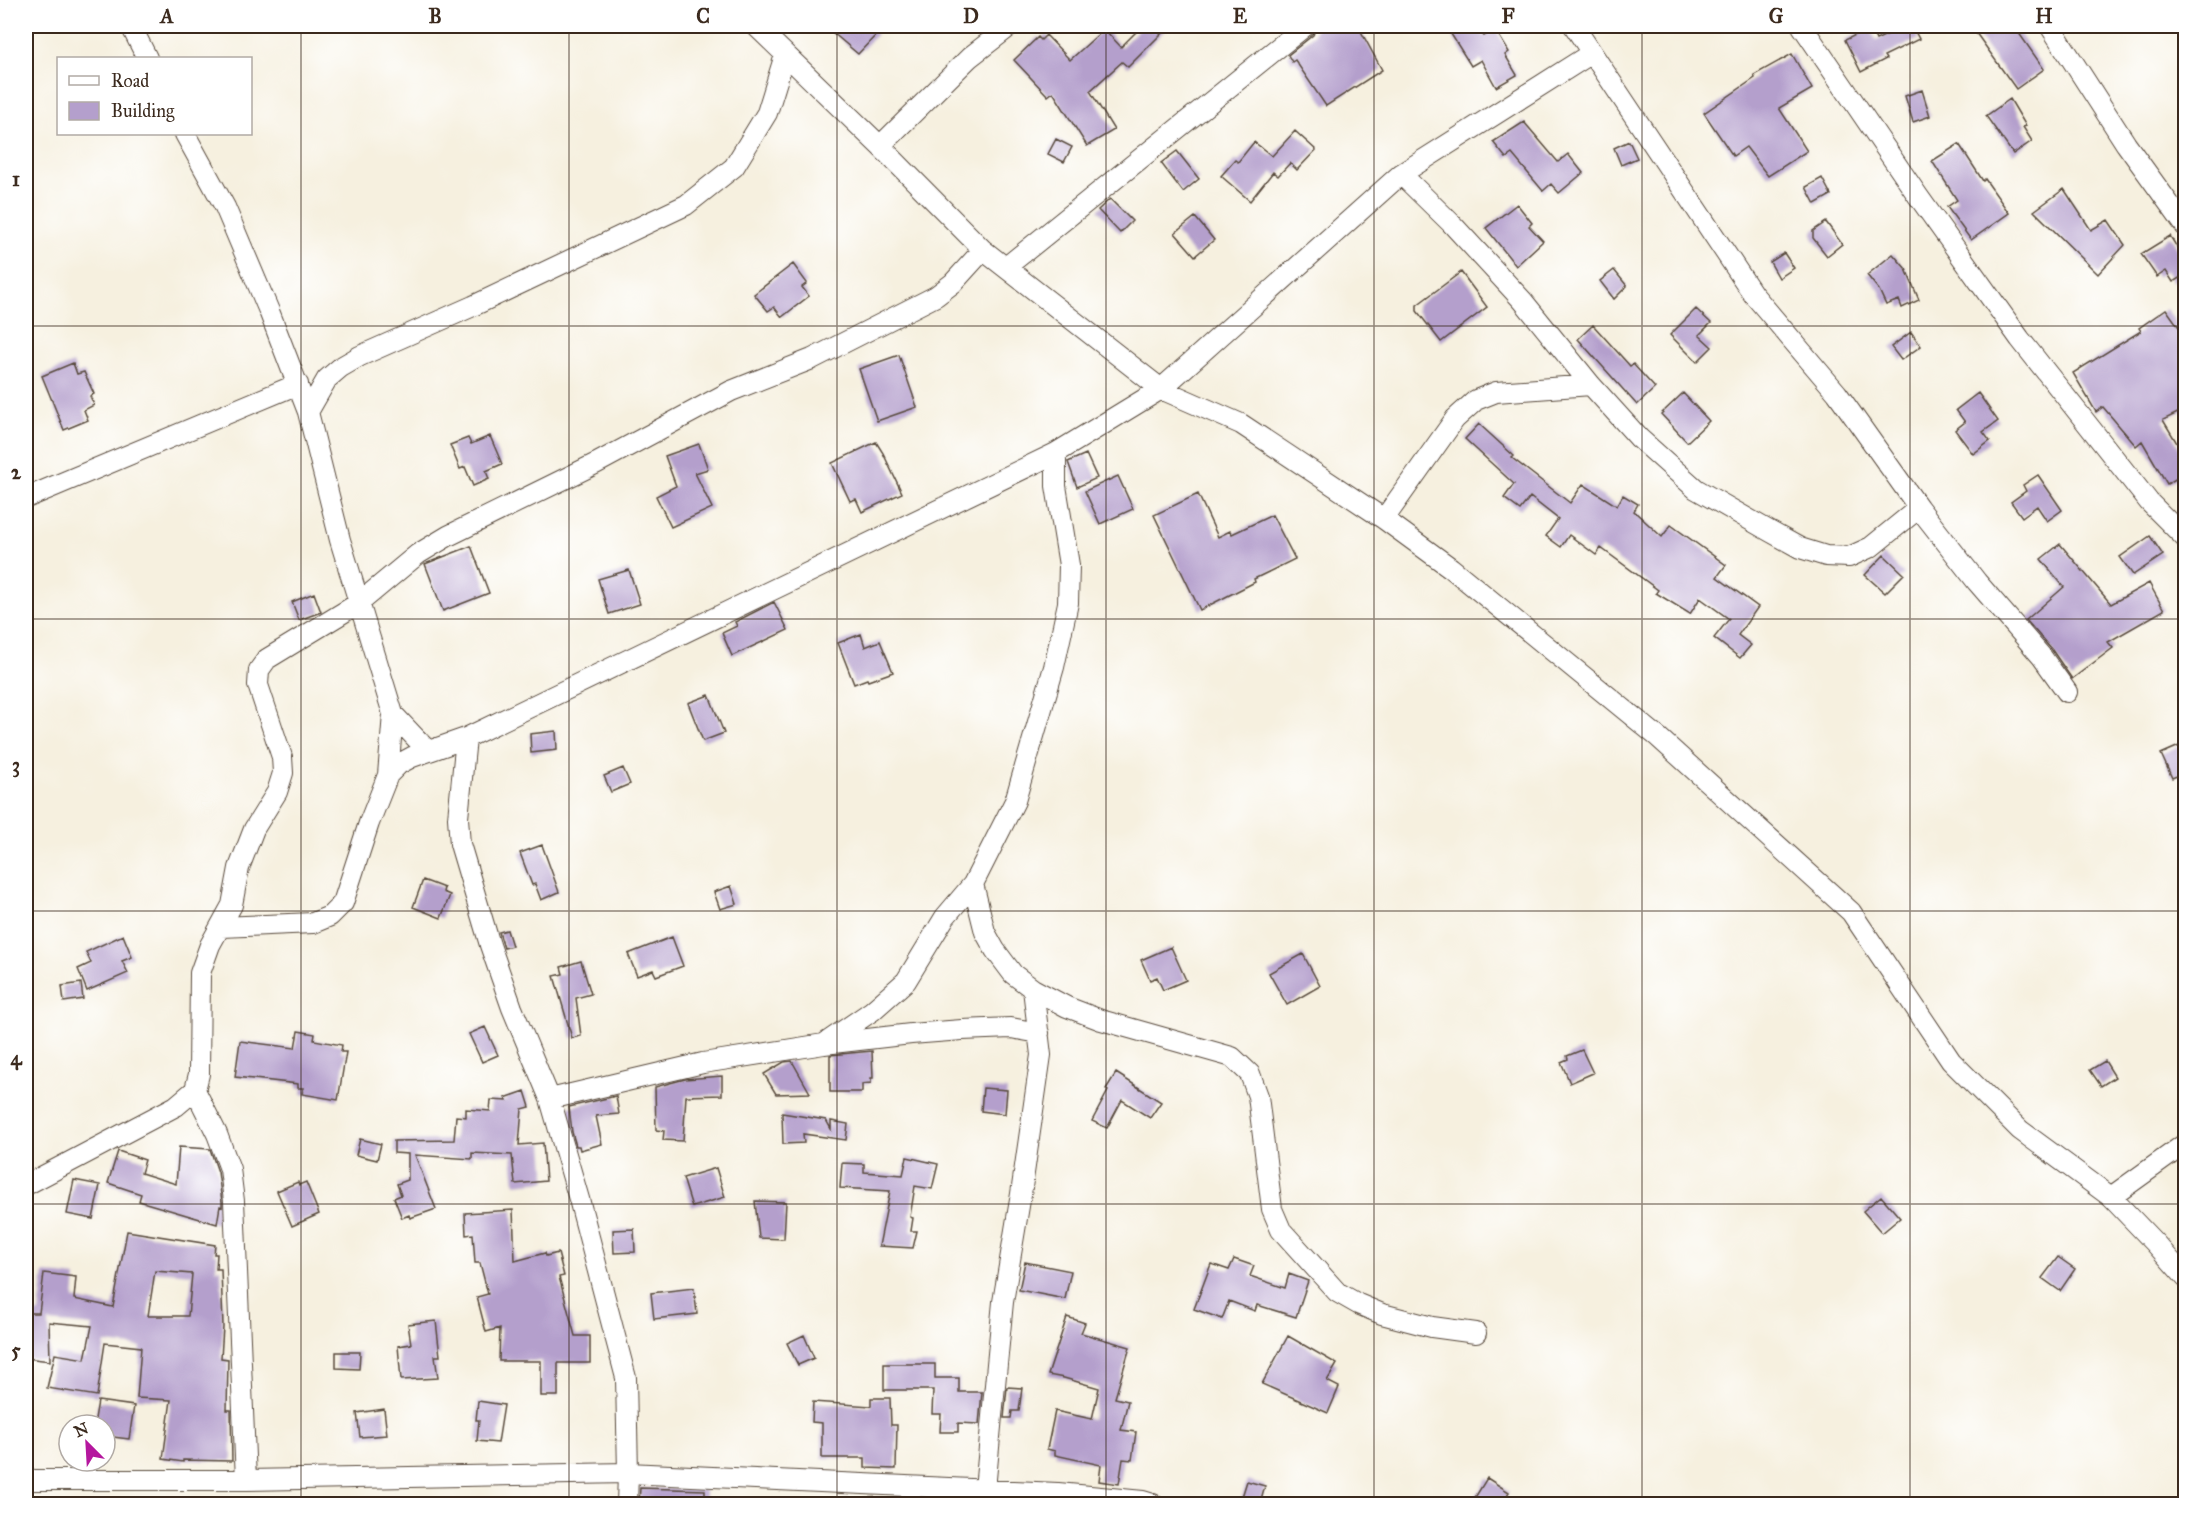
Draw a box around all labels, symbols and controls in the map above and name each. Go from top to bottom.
text: A [158,4,174,28]
text: B [428,4,442,28]
text: C [696,4,710,28]
text: D [963,4,979,28]
text: E [1233,4,1248,28]
text: F [1501,4,1515,28]
text: G [1769,4,1784,28]
text: H [2035,4,2053,28]
legend [57,57,252,135]
text: Road [111,70,149,92]
text: Building [111,100,175,123]
text: 1 [12,167,20,191]
text: 2 [11,460,22,484]
text: 3 [12,753,20,778]
text: 4 [10,1046,22,1071]
text: 5 [11,1338,21,1362]
north arrow [57,1413,117,1473]
text: N [71,1418,92,1441]

